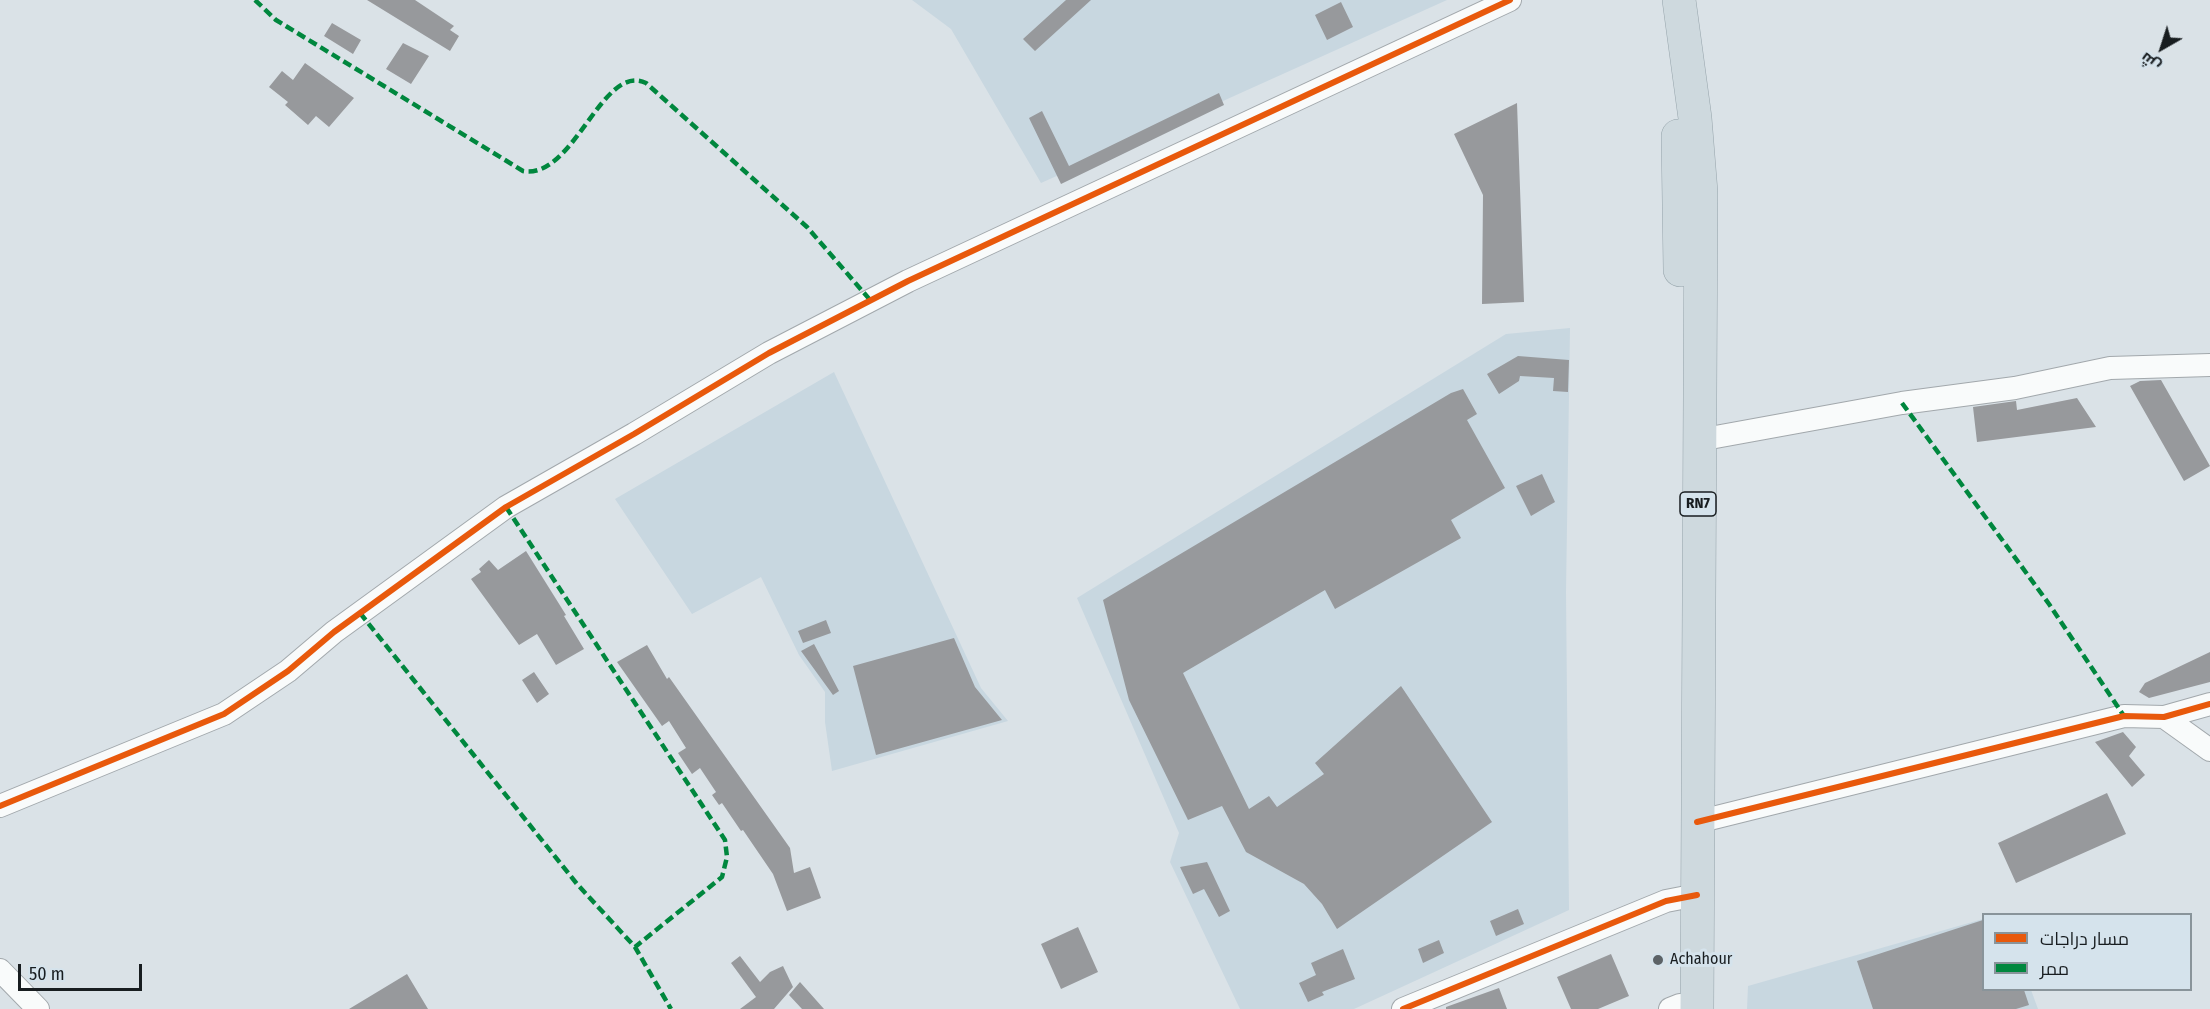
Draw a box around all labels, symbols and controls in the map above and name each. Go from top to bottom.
north arrow [2132,18,2192,78]
text: ش [2136,49,2164,76]
road number: RN7 [1680,492,1716,516]
legend [1982,913,2192,991]
text: مسار دراجات [2040,928,2129,950]
place label: Achahour [1670,950,1732,970]
scale bar [21,952,146,990]
marker: Achahour [1651,953,1665,967]
text: ممر [2040,958,2069,980]
text: 50 m [29,963,65,985]

